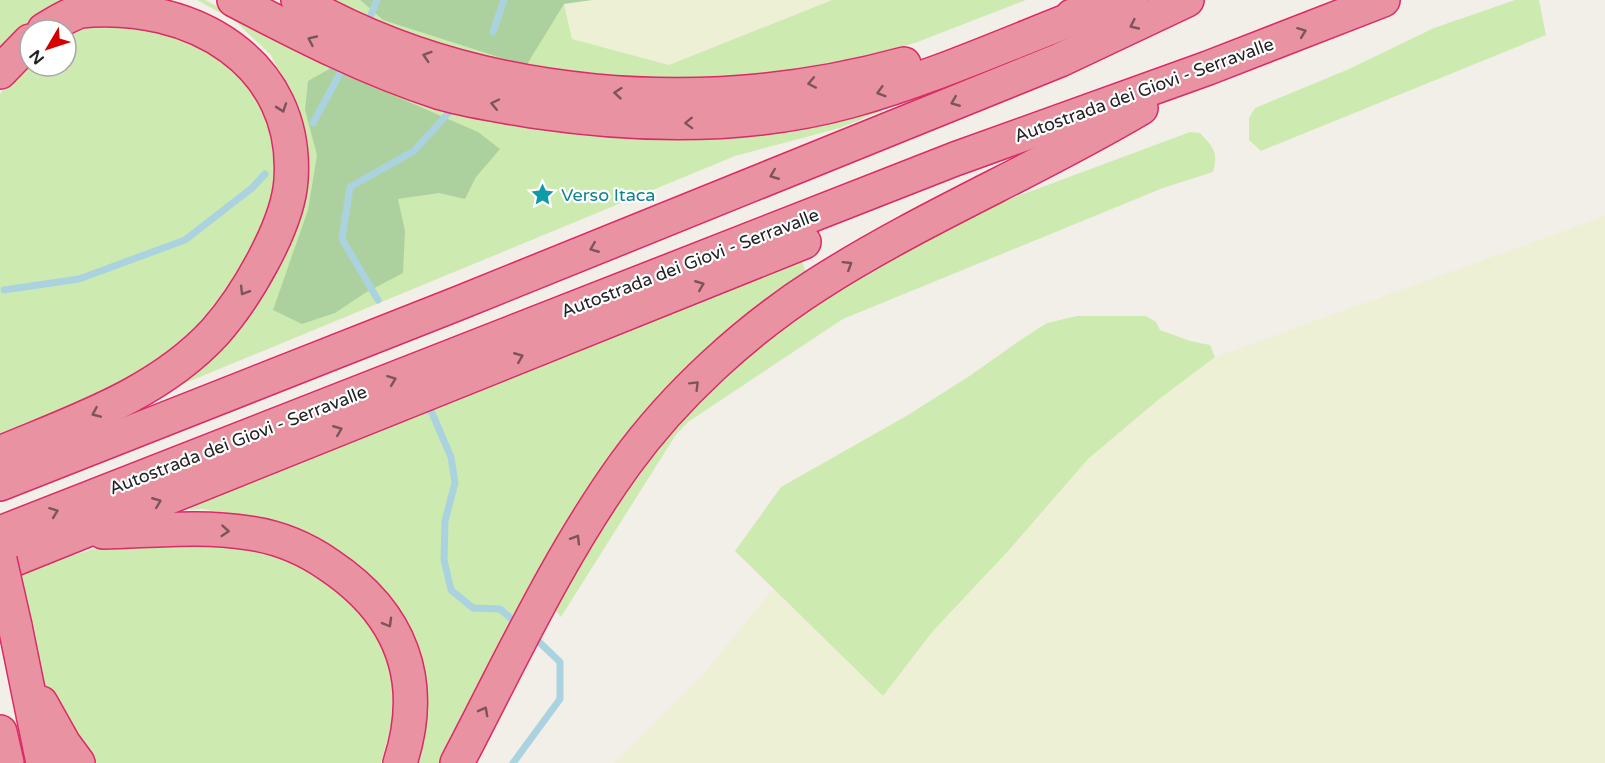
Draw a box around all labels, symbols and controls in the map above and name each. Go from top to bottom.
one-way arrow [1130,17,1141,29]
north arrow [18,18,78,78]
one-way arrow [1296,26,1307,39]
street label: Autostrada dei Giovi - Serravalle [1011,33,1277,147]
one-way arrow [307,35,318,47]
text: N [25,46,49,68]
one-way arrow [422,51,433,63]
one-way arrow [807,76,817,89]
one-way arrow [876,85,886,97]
one-way arrow [613,87,622,100]
one-way arrow [950,95,961,107]
one-way arrow [490,98,500,111]
one-way arrow [274,102,287,113]
one-way arrow [684,117,693,130]
one-way arrow [770,168,781,180]
place icon: Verso Itaca [530,182,556,208]
place label: Verso Itaca [561,184,655,206]
street label: Autostrada dei Giovi - Serravalle [558,204,822,322]
one-way arrow [589,241,600,253]
one-way arrow [842,261,852,273]
one-way arrow [693,280,704,292]
one-way arrow [240,285,252,295]
one-way arrow [512,352,523,364]
one-way arrow [387,374,397,387]
street label: Autostrada dei Giovi - Serravalle [106,381,370,499]
one-way arrow [687,382,698,393]
one-way arrow [91,406,102,418]
one-way arrow [331,425,342,437]
one-way arrow [150,497,161,509]
one-way arrow [48,507,59,519]
one-way arrow [221,524,230,537]
one-way arrow [569,535,581,546]
one-way arrow [381,617,393,627]
one-way arrow [477,707,488,717]

